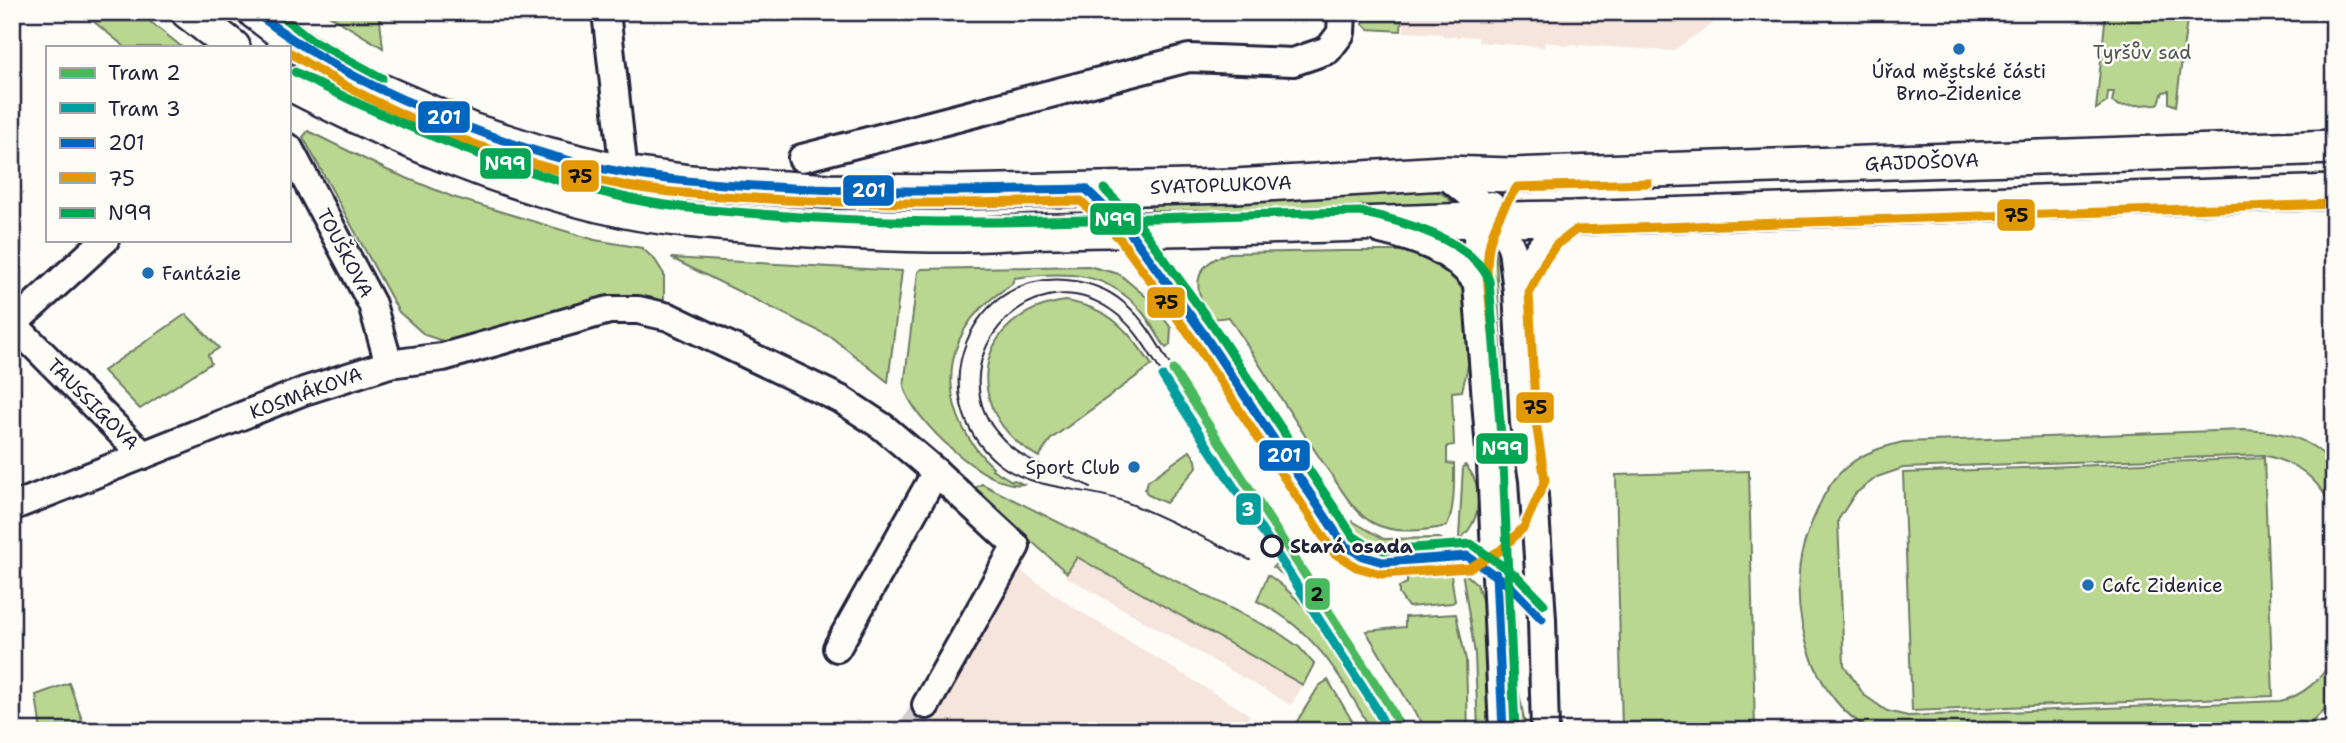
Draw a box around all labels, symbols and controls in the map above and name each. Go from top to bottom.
park label: Tyršův sad [2093,40,2191,65]
marker: Úřad městské části Brno-Židenice [1951,41,1967,57]
legend [46,46,290,242]
place label: Úřad městské části Brno-Židenice [1872,58,2046,106]
text: Tram 2 [108,59,181,87]
text: Tram 3 [108,95,181,123]
line badge: 201 [417,100,471,134]
text: 201 [427,105,461,130]
text: 201 [108,129,145,157]
line badge: N99 [479,147,532,180]
street label: GAJDOŠOVA [1864,147,1980,176]
text: N99 [484,151,526,176]
line badge: 75 [560,159,600,193]
text: 75 [568,164,592,189]
text: 75 [108,165,135,193]
street label: SVATOPLUKOVA [1150,170,1293,200]
line badge: 201 [842,174,895,207]
text: 201 [852,178,886,203]
line badge: 75 [1996,198,2036,232]
text: N99 [108,199,152,227]
line badge: N99 [1089,202,1142,236]
text: 75 [2004,203,2028,228]
street label: TOUŠKOVA [311,204,380,302]
text: N99 [1094,207,1136,232]
place label: Fantázie [162,261,241,286]
marker: Fantázie [140,265,156,281]
line badge: 75 [1146,286,1186,319]
text: 75 [1154,290,1178,315]
street label: TAUSSIGOVA [42,353,144,455]
street label: KOSMÁKOVA [246,360,366,425]
line badge: 75 [1515,391,1555,424]
text: 75 [1523,395,1547,420]
line badge: N99 [1475,432,1529,465]
text: N99 [1481,436,1523,461]
line badge: 201 [1258,439,1311,472]
text: 201 [1267,443,1301,468]
place label: Sport Club [1026,455,1120,480]
marker: Sport Club [1126,459,1142,475]
line badge: 3 [1235,492,1262,526]
text: 3 [1241,497,1255,522]
place label: Stará osada [1290,534,1413,559]
marker: Stará osada [1261,535,1283,557]
place label: Cafc Zidenice [2102,573,2223,598]
line badge: 2 [1304,577,1331,611]
marker: Cafc Zidenice [2080,577,2096,593]
text: 2 [1310,582,1324,607]

